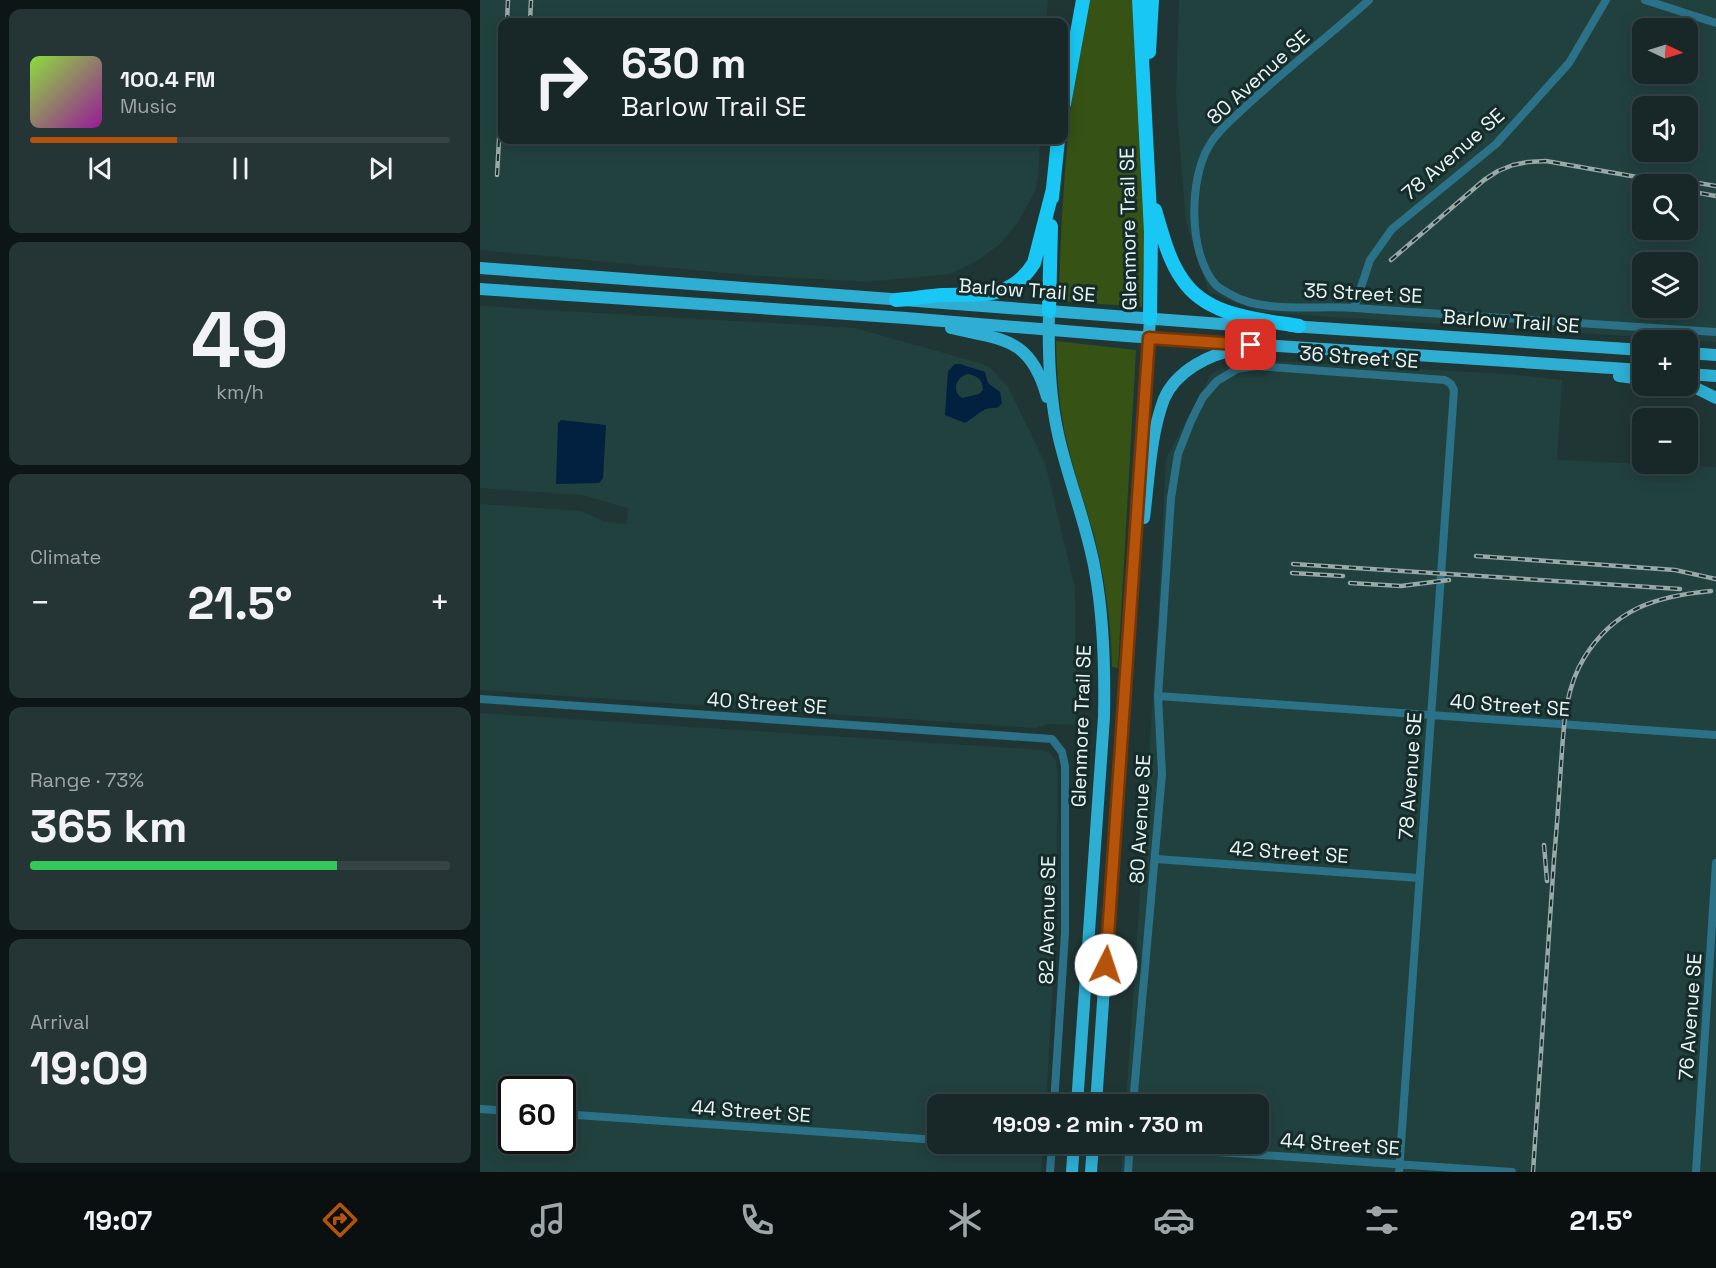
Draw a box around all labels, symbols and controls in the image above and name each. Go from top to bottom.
north arrow [1632,18,1698,84]
map controls [1632,18,1698,474]
street label: 80 Avenue SE [1201,24,1315,130]
text: 630 m [621,37,746,90]
icon: right [522,42,600,120]
text: 100.4 FM [120,65,215,93]
text: Barlow Trail SE [621,89,806,124]
text: Music [120,93,177,119]
button: sound [1632,96,1698,162]
street label: 78 Avenue SE [1396,102,1510,206]
street label: Glenmore Trail SE [1114,147,1142,311]
icon: previous [84,152,117,185]
icon: pause [224,152,257,185]
icon: next [364,152,397,185]
button: search [1632,174,1698,240]
button: layers [1632,252,1698,318]
street label: Barlow Trail SE [958,272,1096,308]
street label: 35 Street SE [1303,277,1423,309]
text: 49 [191,290,289,390]
street label: Barlow Trail SE [1442,303,1580,339]
pin [1225,319,1276,370]
icon: arrive [1234,328,1267,361]
button: + [1632,330,1698,396]
street label: 36 Street SE [1299,340,1419,374]
text: km/h [216,379,264,405]
button: − [1632,408,1698,474]
text: Climate [30,544,101,570]
text: 21.5° [187,575,293,632]
text: − [30,582,50,624]
text: + [430,582,450,624]
street label: Glenmore Trail SE [1065,644,1097,808]
street label: 40 Street SE [706,686,828,720]
street label: 40 Street SE [1449,688,1571,722]
street label: 78 Avenue SE [1393,711,1427,841]
street label: 80 Avenue SE [1124,754,1156,884]
text: Range · 73% [30,767,144,793]
text: 365 km [30,798,187,855]
street label: 42 Street SE [1229,835,1349,869]
street label: 82 Avenue SE [1033,855,1061,985]
position arrow [1074,933,1138,997]
street label: 76 Avenue SE [1673,952,1707,1082]
text: Arrival [30,1009,89,1035]
text: 19:09 [30,1040,149,1097]
speed limit sign: 60 [498,1076,576,1154]
street label: 44 Street SE [690,1094,812,1128]
text: 19:09 · 2 min · 730 m [993,1110,1203,1138]
street label: 44 Street SE [1279,1127,1401,1161]
icon: directions [319,1199,361,1241]
icon: music [527,1199,569,1241]
icon: phone [736,1199,778,1241]
icon: climate [944,1199,986,1241]
icon: car [1153,1199,1195,1241]
icon: filters [1361,1199,1403,1241]
text: 19:07 [83,1203,152,1238]
text: 21.5° [1570,1203,1633,1238]

